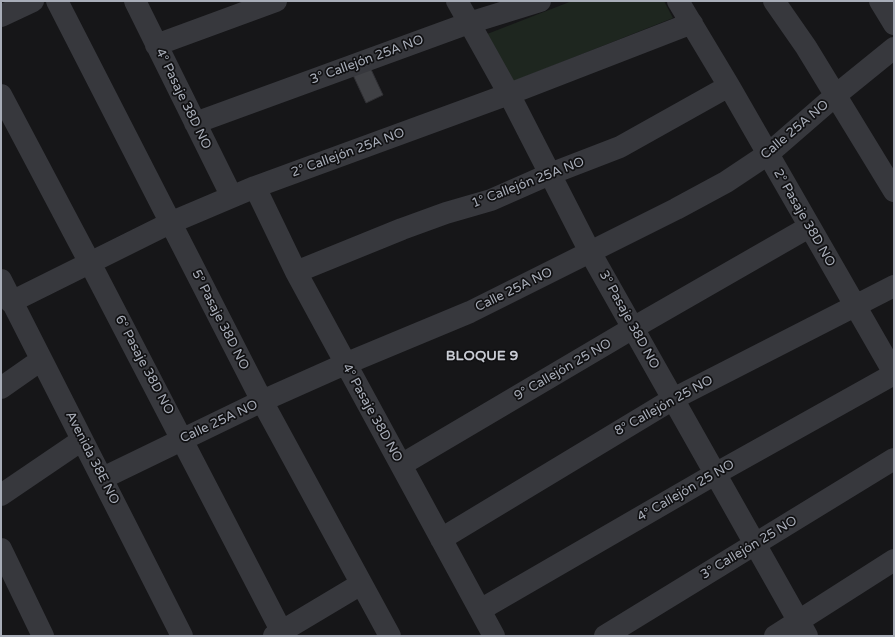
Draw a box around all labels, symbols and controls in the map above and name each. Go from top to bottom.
street label: 3° Callejón 25A NO [308,32,426,88]
street label: 4° Pasaje 38D NO [152,46,214,152]
street label: Calle 25A NO [758,97,832,163]
street label: 2° Callejón 25A NO [289,125,407,181]
street label: 1° Callejón 25A NO [469,154,587,212]
street label: 2° Pasaje 38D NO [770,166,838,270]
street label: Calle 25A NO [473,265,555,315]
street label: 5° Pasaje 38D NO [188,267,252,373]
street label: 3° Pasaje 38D NO [595,268,663,372]
street label: 6° Pasaje 38D NO [111,313,177,417]
street label: 9° Callejón 25 NO [512,336,614,404]
district label: BLOQUE 9 [446,348,518,364]
street label: 4° Pasaje 38D NO [338,361,406,465]
street label: 8° Callejón 25 NO [612,373,716,439]
street label: Calle 25A NO [178,397,260,447]
street label: Avenida 38E NO [62,409,122,507]
street label: 4° Callejón 25 NO [635,457,737,525]
street label: 3° Callejón 25 NO [698,513,800,583]

